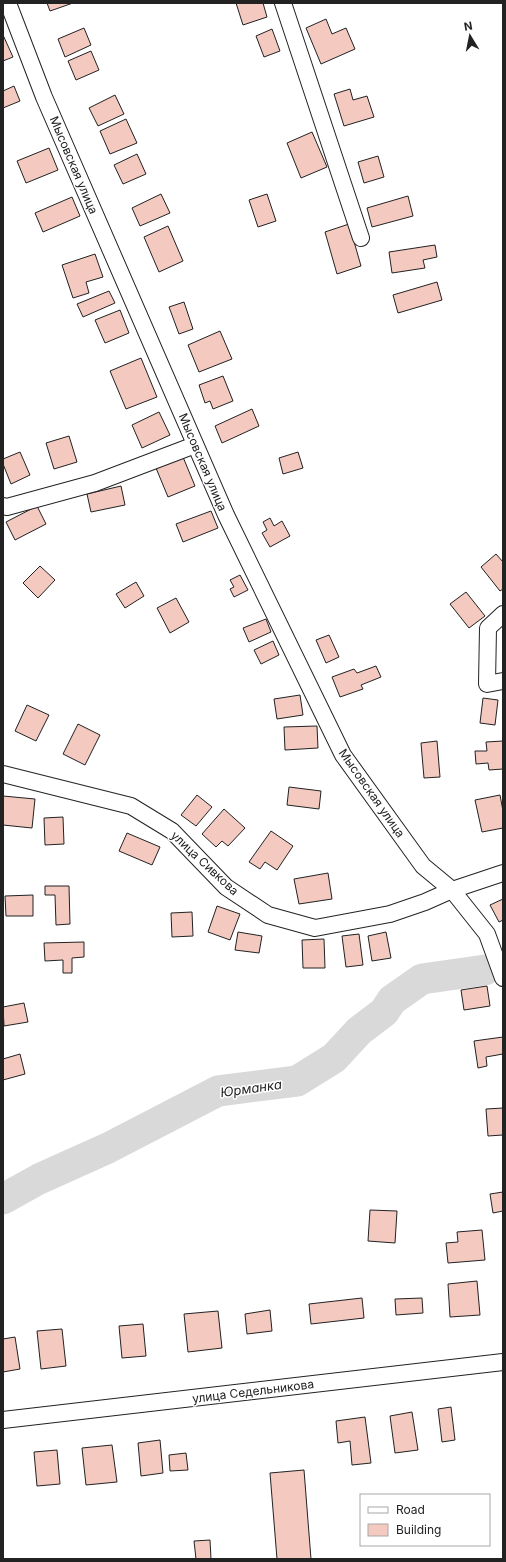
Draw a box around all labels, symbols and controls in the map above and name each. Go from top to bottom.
north arrow [450,16,490,56]
text: N [463,19,474,34]
street label: Мысовская улица [47,114,101,216]
street label: Мысовская улица [176,411,230,513]
street label: Мысовская улица [336,746,408,840]
street label: улица Сивкова [168,828,242,898]
water label: Юрманка [219,1076,283,1100]
street label: улица Седельникова [191,1376,315,1406]
legend [360,1494,490,1546]
text: Road [396,1502,425,1517]
text: Building [396,1522,441,1537]

